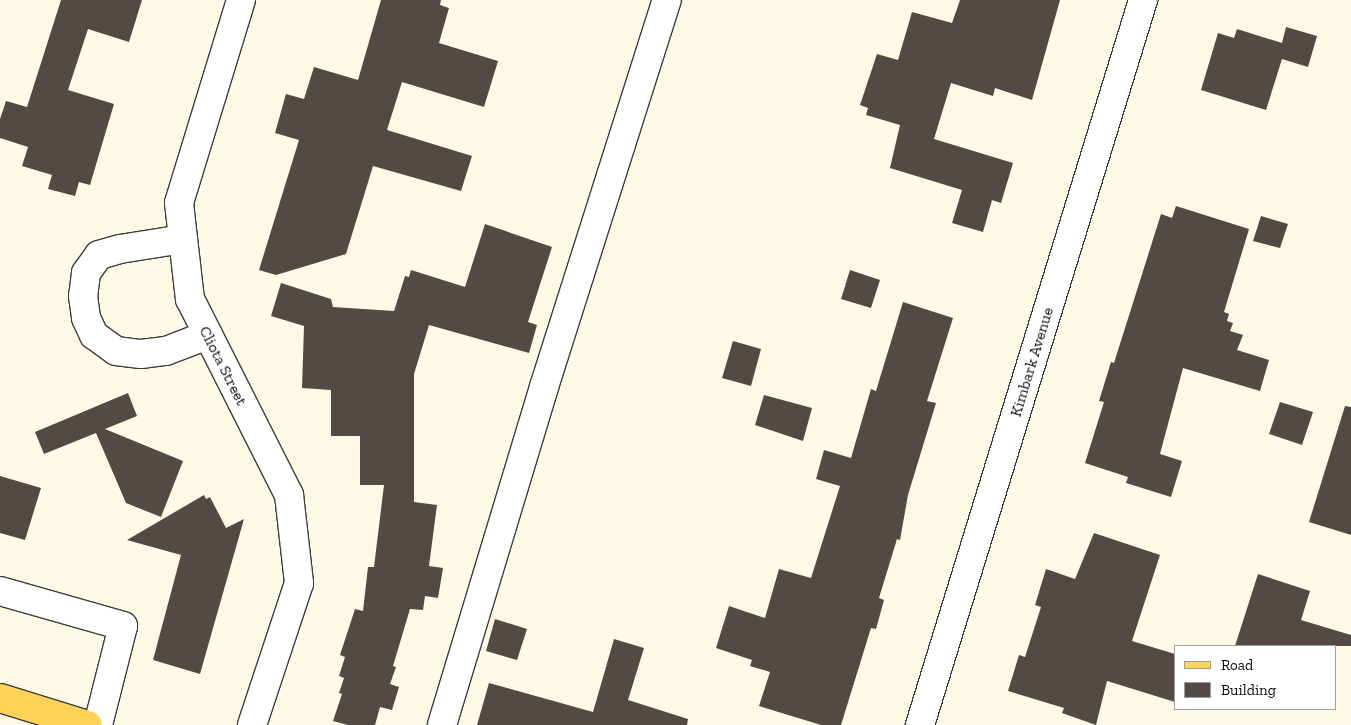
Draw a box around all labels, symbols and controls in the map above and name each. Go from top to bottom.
street label: Kimbark Avenue [1006,305,1058,419]
street label: Cliota Street [195,323,251,409]
legend [1174,645,1336,710]
text: Road [1221,656,1253,674]
text: Building [1221,681,1276,699]

